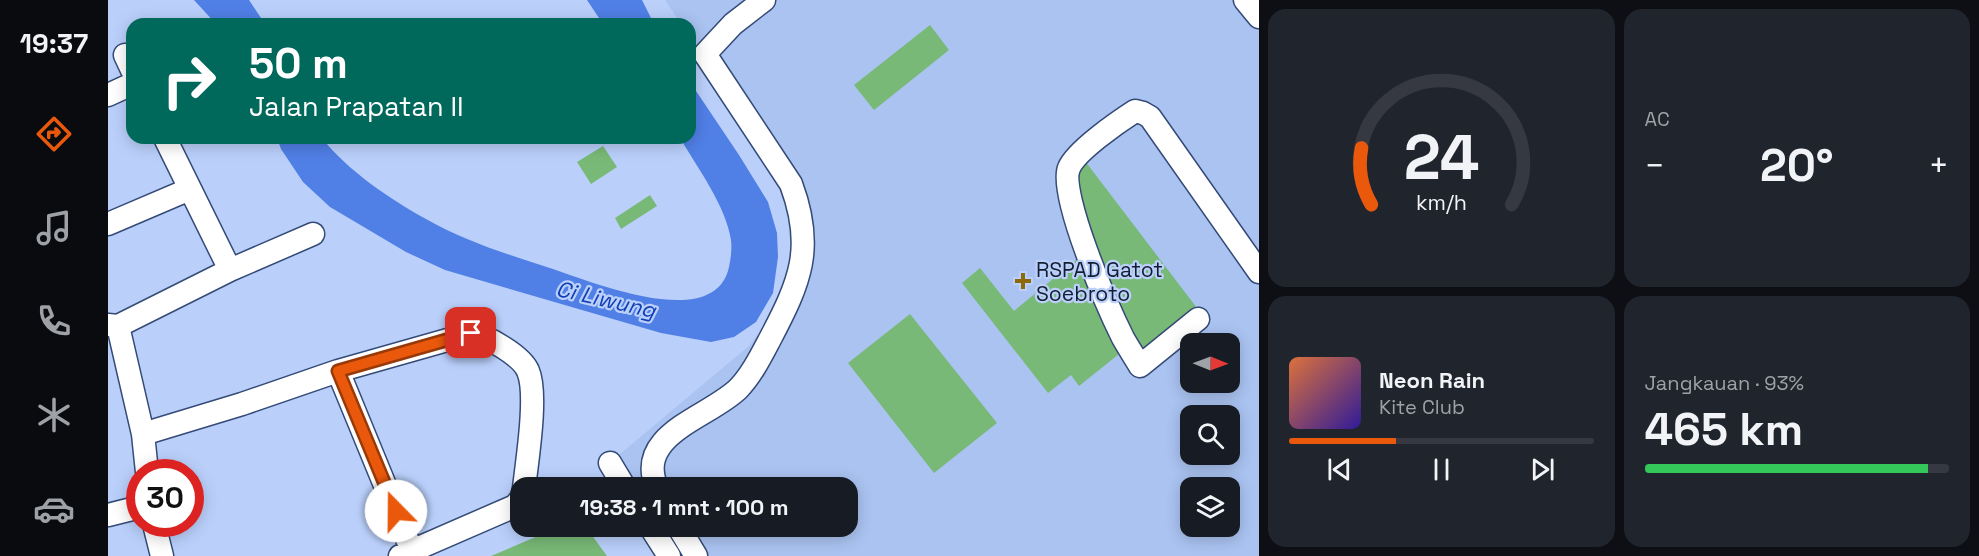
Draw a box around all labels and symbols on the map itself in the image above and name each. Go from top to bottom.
place label: RSPAD Gatot Soebroto [1036,256,1163,307]
marker: RSPAD Gatot Soebroto [1014,272,1032,290]
water label: Ci Liwung [554,274,659,324]
pin [445,307,496,358]
north arrow [1180,333,1240,393]
speed limit sign: 30 [126,459,204,537]
position arrow [364,479,428,543]

